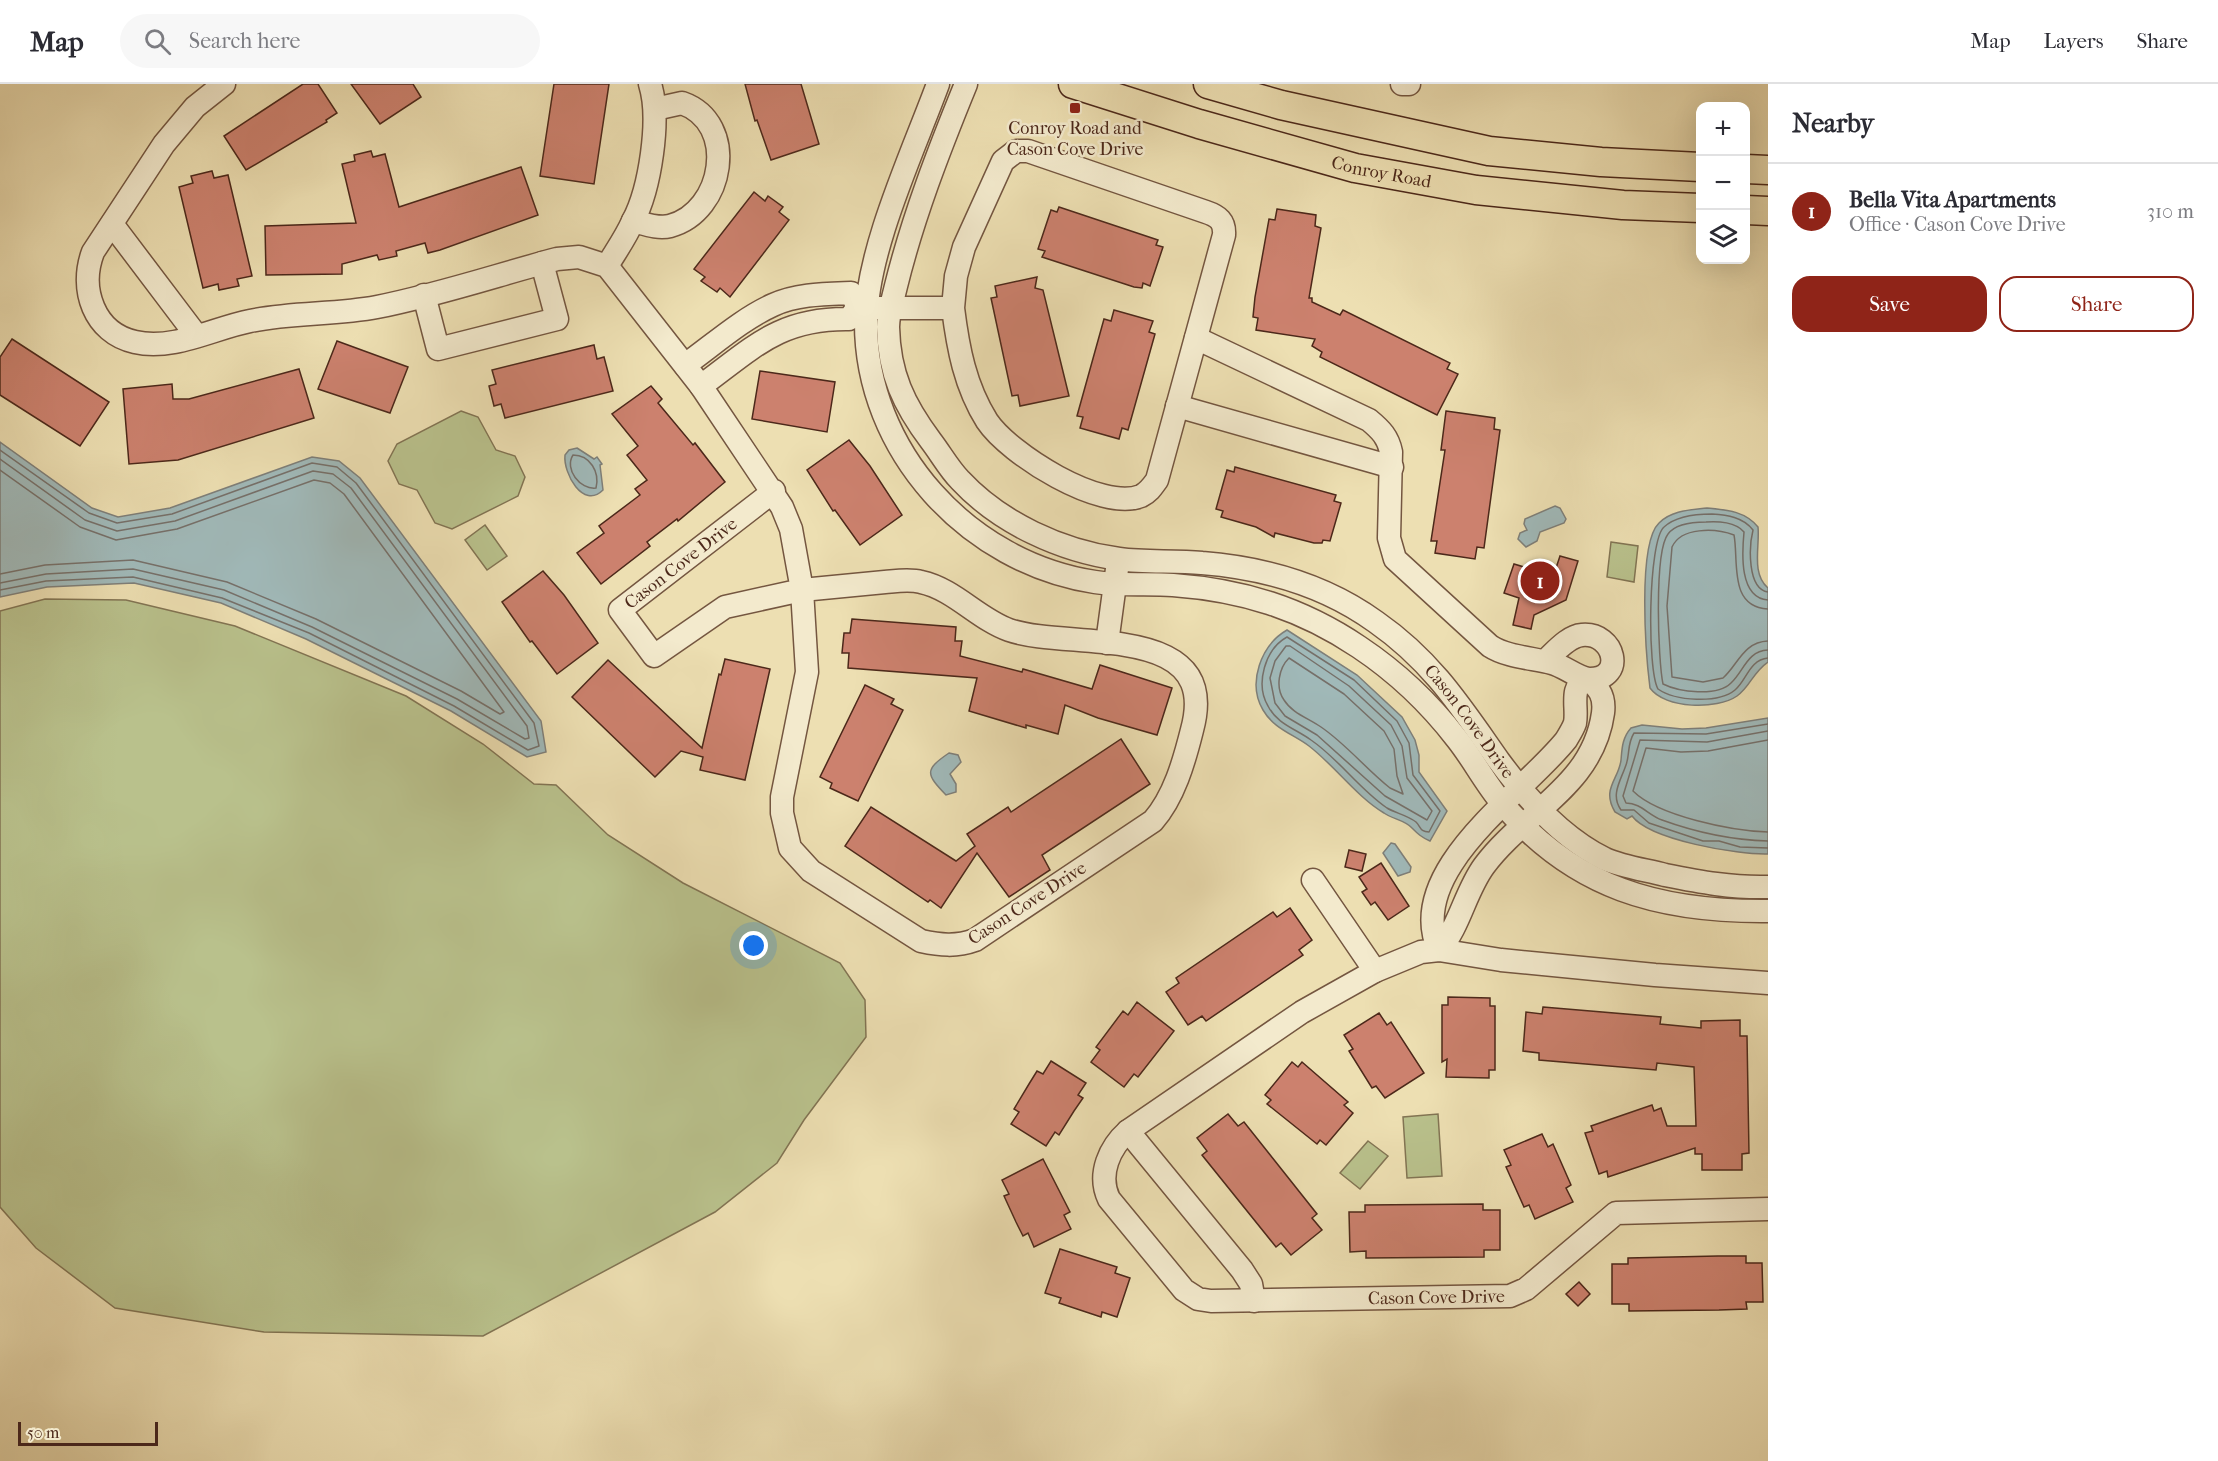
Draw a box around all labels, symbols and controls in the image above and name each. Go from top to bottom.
search box [120,14,540,68]
text: Map [30,25,84,58]
icon: search [141,25,174,58]
text: Search here [189,28,300,54]
text: Map [1970,29,2011,53]
text: Layers [2044,29,2103,53]
text: Share [2136,29,2188,53]
marker: Conroy Road and Cason Cove Drive [1068,101,1082,115]
map controls [1696,102,1750,264]
button: + [1696,102,1750,156]
text: Nearby [1792,108,1874,139]
place label: Conroy Road and Cason Cove Drive [1007,118,1143,160]
street label: Conroy Road [1329,152,1433,193]
button: − [1696,156,1750,210]
text: Bella Vita Apartments [1849,187,2056,213]
text: 1 [1808,200,1815,223]
text: 310 m [2147,200,2194,223]
button: layers [1696,210,1750,264]
text: Office · Cason Cove Drive [1849,213,2066,236]
button: Save [1792,276,1987,332]
button: Share [1999,276,2194,332]
street label: Cason Cove Drive [620,513,742,614]
pin: 1 [1520,558,1560,604]
street label: Cason Cove Drive [1420,660,1518,783]
street label: Cason Cove Drive [964,857,1090,949]
your location [739,931,768,960]
street label: Cason Cove Drive [1368,1286,1505,1309]
scale bar [18,1419,158,1446]
text: 50 m [27,1423,59,1442]

